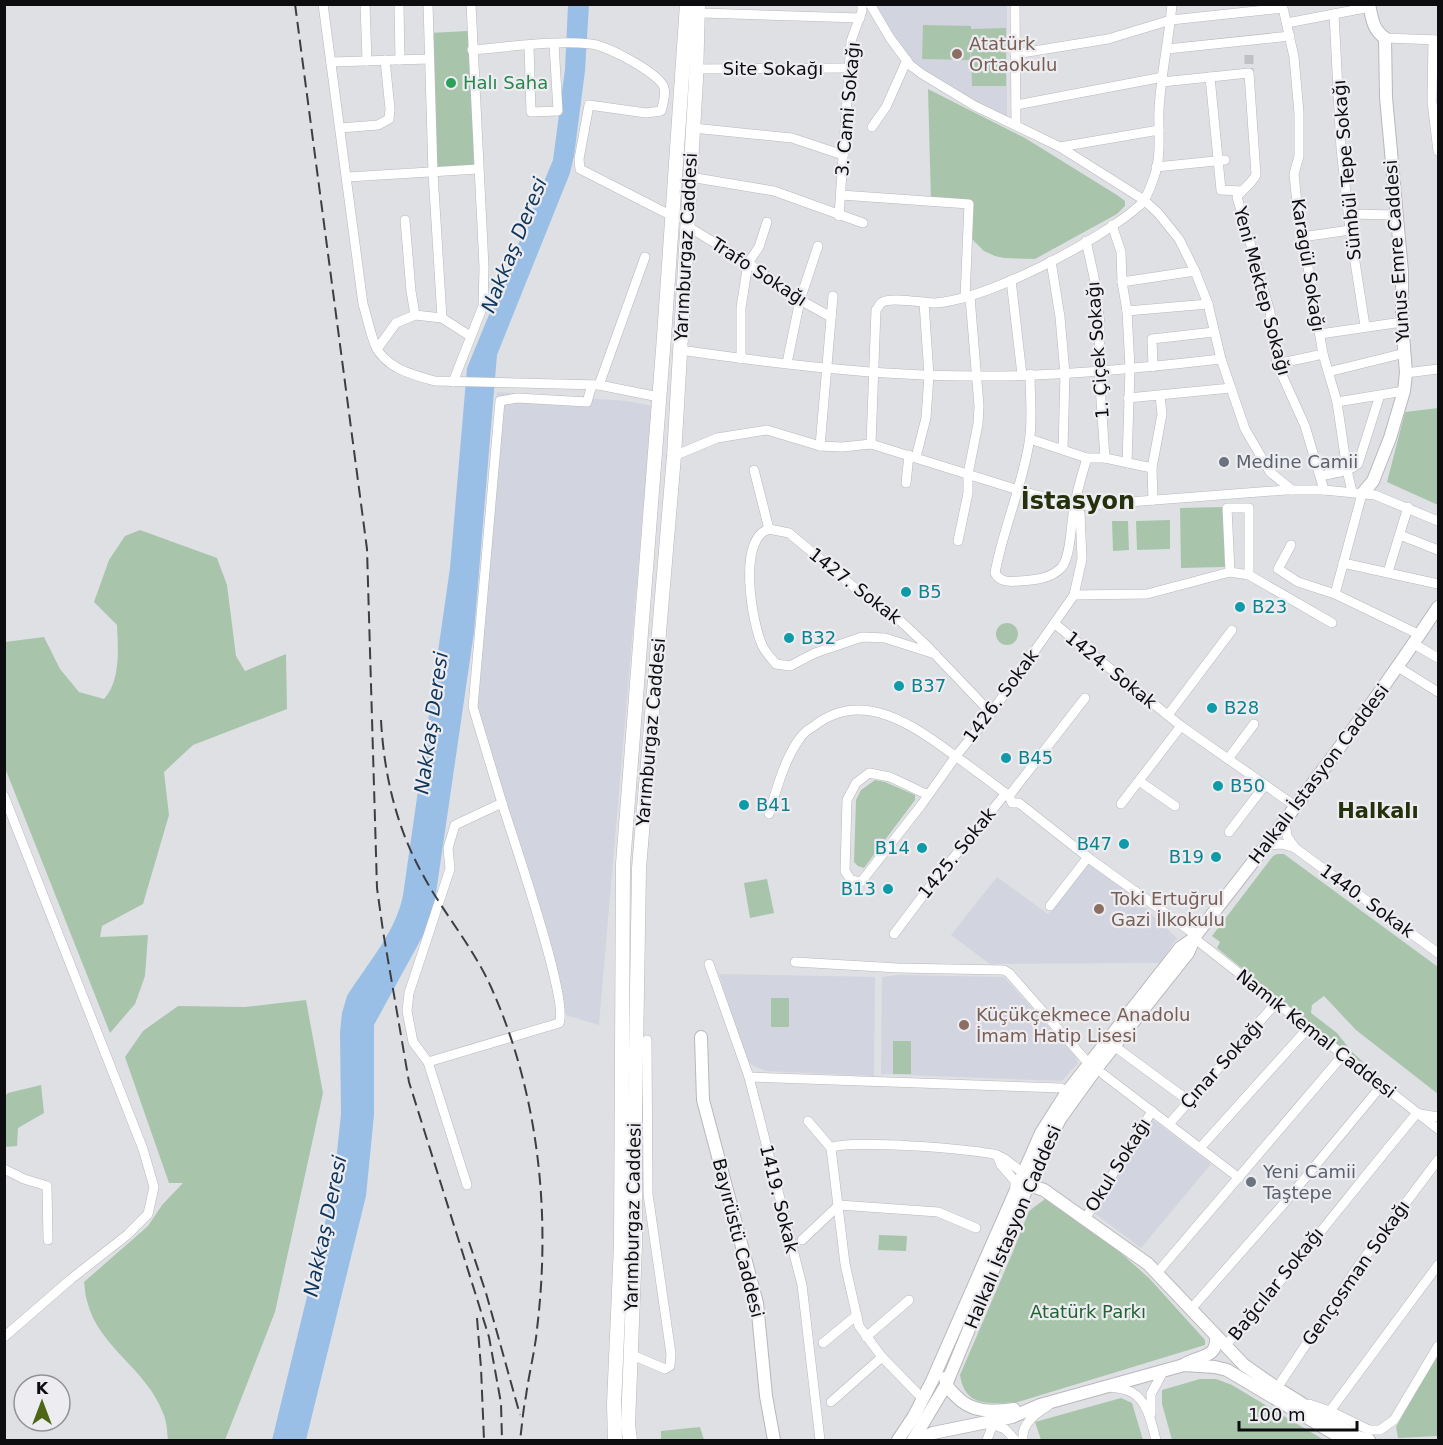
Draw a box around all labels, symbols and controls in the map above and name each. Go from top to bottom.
place label: Atatürk Ortaokulu [969,33,1057,75]
street label: 3. Cami Sokağı [831,41,864,177]
marker: Atatürk Ortaokulu [950,47,964,61]
street label: Site Sokağı [723,58,823,79]
place label: Halı Saha [463,72,548,93]
marker: Halı Saha [444,76,458,90]
street label: Sümbül Tepe Sokağı [1328,79,1365,261]
street label: Yarımburgaz Caddesi [670,152,701,343]
street label: Yunus Emre Caddesi [1380,159,1413,344]
water label: Nakkaş Deresi [476,174,552,316]
street label: Karagül Sokağı [1288,197,1329,333]
street label: Yeni Mektep Sokağı [1230,203,1295,378]
street label: Trafo Sokağı [707,232,811,310]
street label: 1. Çiçek Sokağı [1082,281,1113,419]
place label: Medine Camii [1236,451,1358,472]
marker: Medine Camii [1217,455,1231,469]
district label: İstasyon [1021,486,1135,515]
street label: 1427. Sokak [805,543,906,628]
place label: B5 [918,581,942,602]
marker: B5 [899,585,913,599]
place label: B23 [1252,596,1287,617]
marker: B23 [1233,600,1247,614]
street label: 1424. Sokak [1061,626,1162,713]
place label: B32 [801,627,836,648]
marker: B32 [782,631,796,645]
street label: Yarımburgaz Caddesi [632,637,669,828]
street label: 1426. Sokak [959,645,1043,746]
water label: Nakkaş Deresi [409,650,453,796]
place label: B37 [911,675,946,696]
marker: B37 [892,679,906,693]
street label: Halkalı İstasyon Caddesi [1244,680,1394,868]
place label: B28 [1224,697,1259,718]
marker: B28 [1205,701,1219,715]
place label: B45 [1018,747,1053,768]
marker: B45 [999,751,1013,765]
place label: B50 [1230,775,1265,796]
marker: B50 [1211,779,1225,793]
place label: B41 [756,794,791,815]
marker: B41 [737,798,751,812]
district label: Halkalı [1337,798,1419,824]
street label: 1425. Sokak [913,802,1000,903]
place label: B47 [1077,833,1112,854]
place label: B14 [875,837,910,858]
marker: B47 [1117,837,1131,851]
marker: B14 [915,841,929,855]
place label: B19 [1169,846,1204,867]
marker: B19 [1209,850,1223,864]
street label: 1440. Sokak [1316,859,1419,942]
place label: B13 [841,878,876,899]
marker: B13 [881,882,895,896]
place label: Toki Ertuğrul Gazi İlkokulu [1110,888,1225,930]
marker: Toki Ertuğrul Gazi İlkokulu [1092,902,1106,916]
street label: Namık Kemal Caddesi [1232,965,1400,1102]
place label: Küçükçekmece Anadolu İmam Hatip Lisesi [976,1004,1190,1046]
street label: Çınar Sokağı [1176,1015,1267,1113]
marker: Küçükçekmece Anadolu İmam Hatip Lisesi [957,1018,971,1032]
street label: Okul Sokağı [1081,1114,1155,1215]
street label: Yarımburgaz Caddesi [620,1122,645,1313]
street label: Halkalı İstasyon Caddesi [960,1122,1065,1332]
street label: 1419. Sokak [756,1142,803,1256]
water label: Nakkaş Deresi [298,1153,352,1299]
street label: Bayırüstü Caddesi [709,1156,768,1320]
place label: Yeni Camii Taştepe [1262,1161,1356,1203]
marker: Yeni Camii Taştepe [1244,1175,1258,1189]
street label: Gençosman Sokağı [1298,1196,1414,1349]
street label: Bağcılar Sokağı [1224,1223,1327,1344]
park label: Atatürk Parkı [1030,1301,1146,1322]
north arrow [12,1373,72,1433]
text: K [36,1379,49,1398]
scale bar [1239,1394,1358,1432]
text: 100 m [1248,1404,1306,1425]

